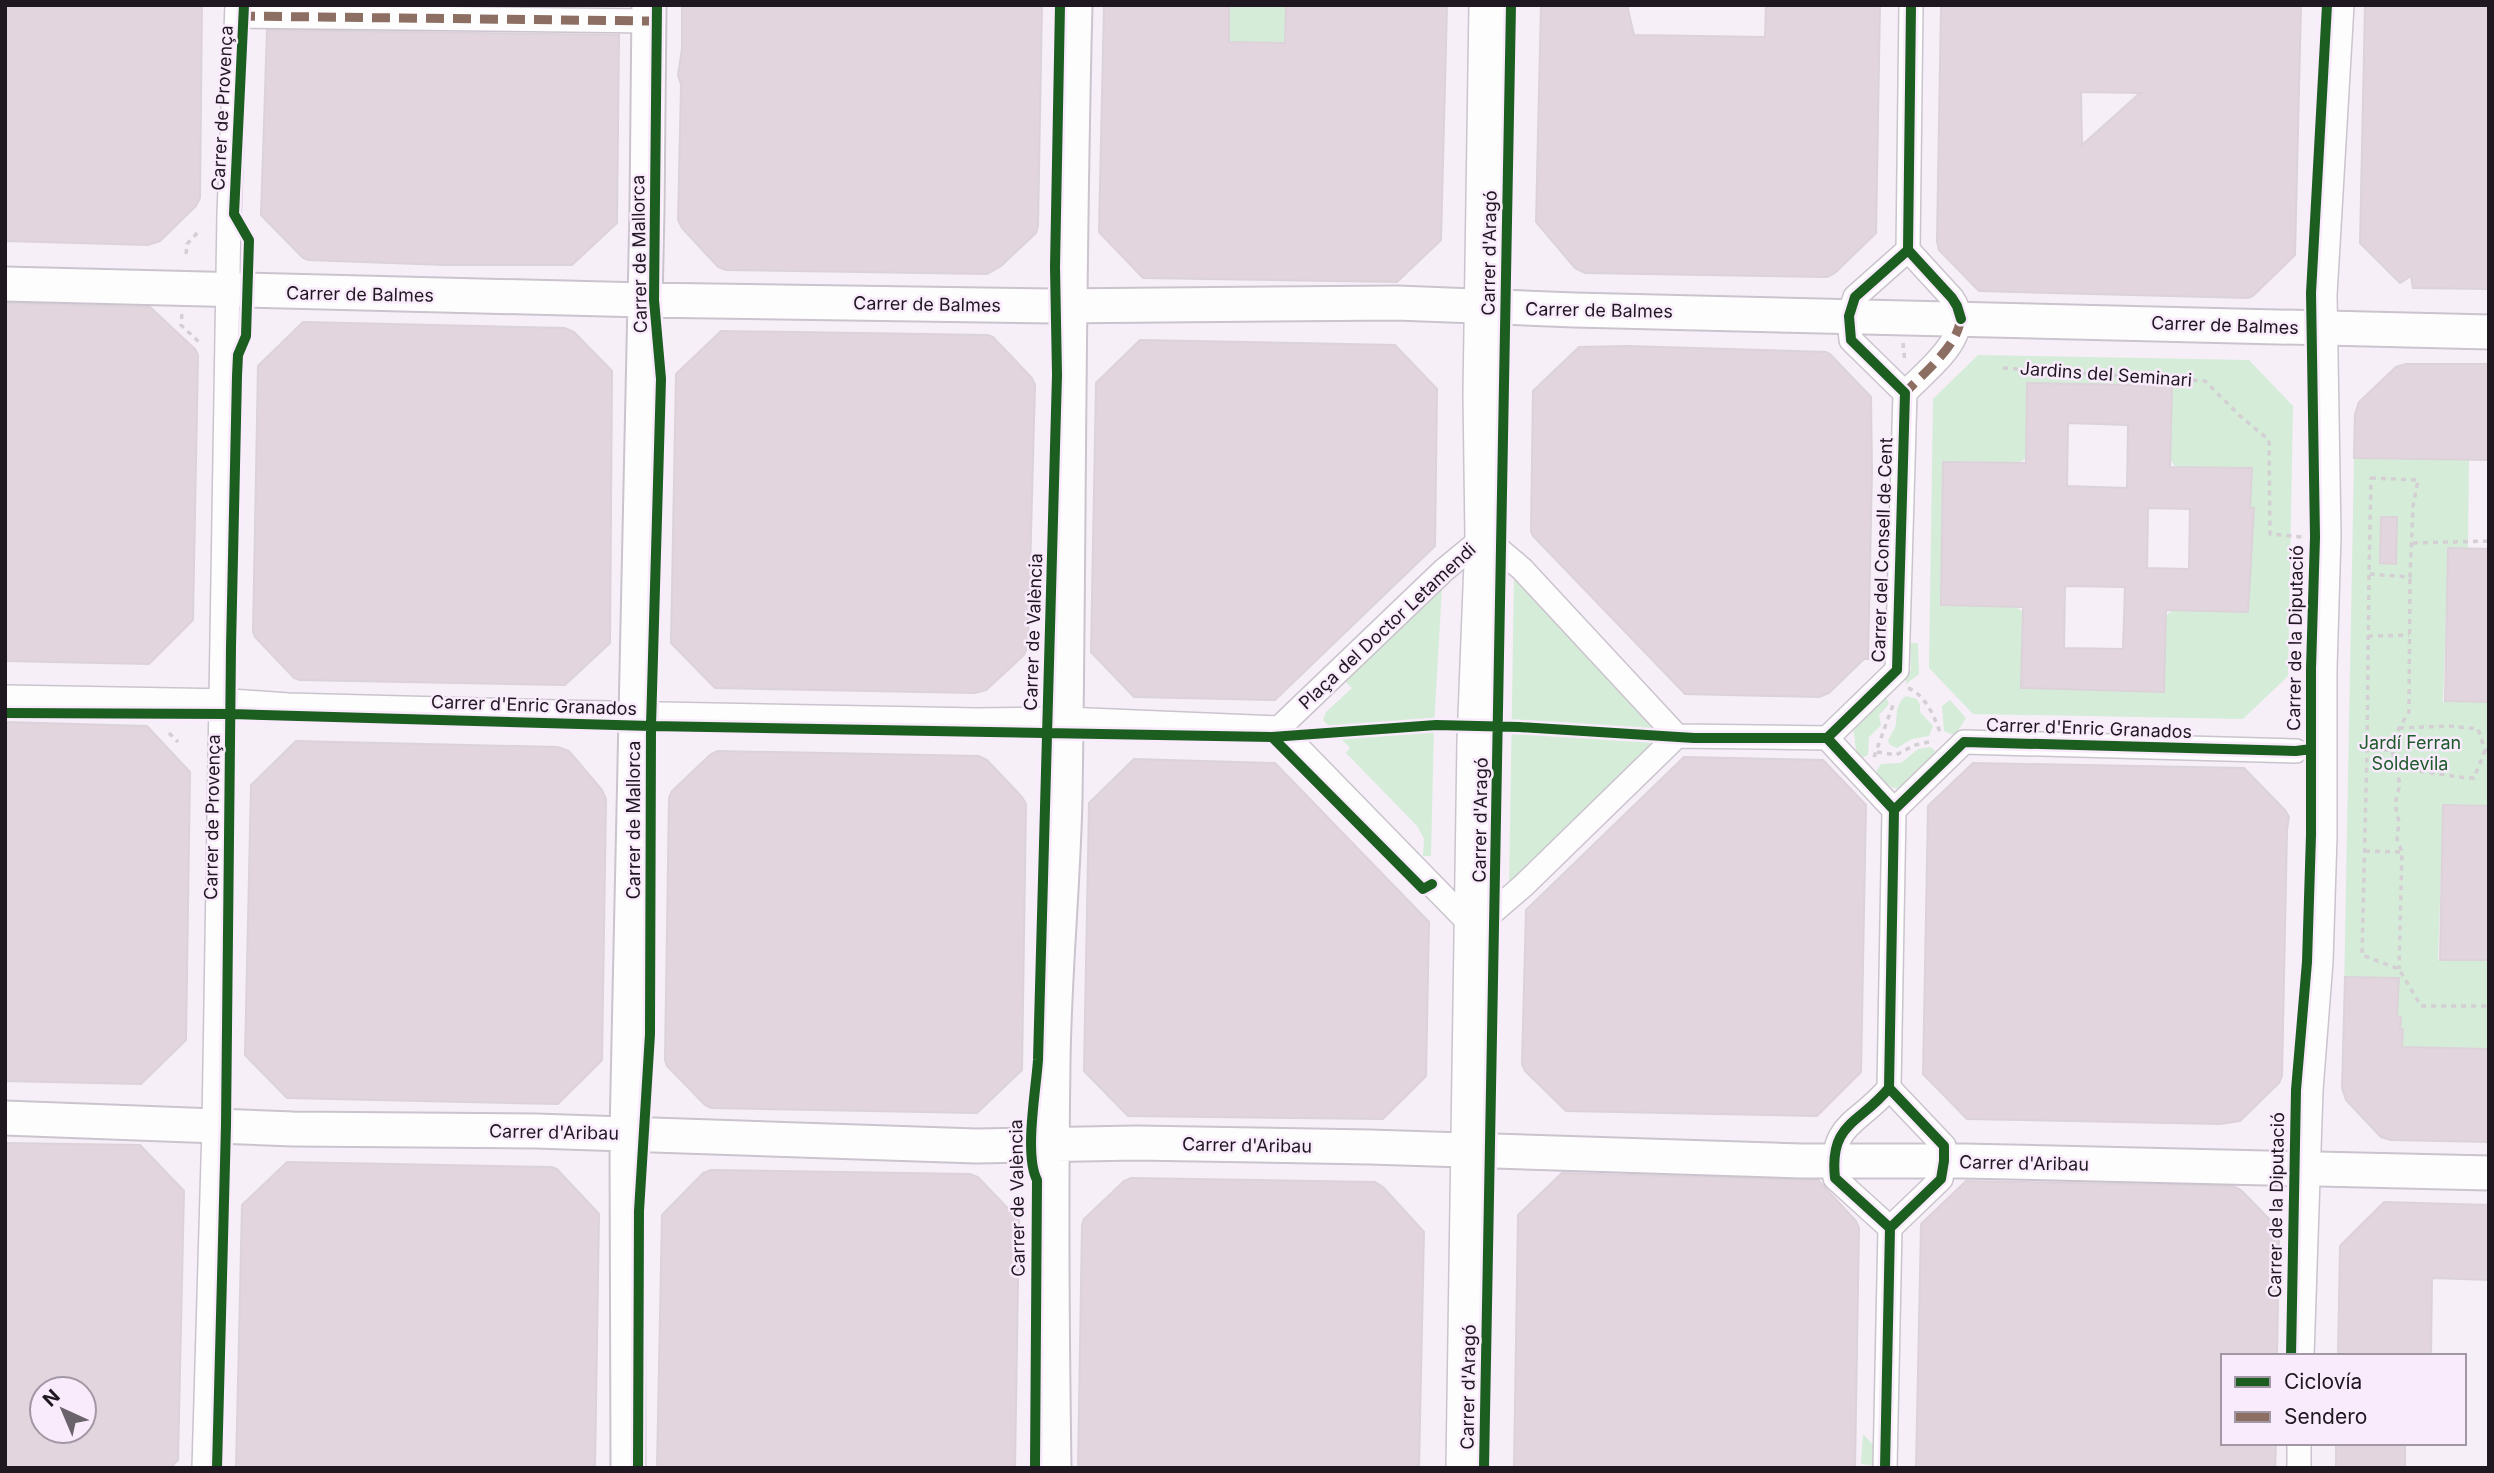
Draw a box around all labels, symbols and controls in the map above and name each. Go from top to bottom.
street label: Carrer de Provença [207,25,237,191]
street label: Carrer de Mallorca [627,175,651,333]
street label: Carrer d'Aragó [1477,190,1501,316]
street label: Carrer de Balmes [286,282,434,306]
street label: Carrer de Balmes [853,292,1001,316]
street label: Carrer de Balmes [1525,298,1673,322]
street label: Carrer de Balmes [2151,312,2299,338]
street label: Jardins del Seminari [2019,358,2193,390]
street label: Carrer del Consell de Cent [1868,437,1896,663]
street label: Plaça del Doctor Letamendi [1294,539,1480,713]
street label: Carrer de la Diputació [2283,545,2307,731]
street label: Carrer de València [1020,553,1046,711]
street label: Carrer d'Enric Granados [431,691,637,719]
street label: Carrer d'Enric Granados [1986,714,2192,742]
park label: Jardí Ferran Soldevila [2359,732,2461,774]
street label: Carrer de Provença [200,734,224,900]
street label: Carrer de Mallorca [623,741,644,899]
street label: Carrer d'Aragó [1468,757,1492,883]
street label: Carrer de la Diputació [2264,1112,2288,1298]
street label: Carrer de València [1005,1119,1029,1277]
street label: Carrer d'Aribau [489,1120,619,1144]
street label: Carrer d'Aribau [1182,1133,1312,1157]
street label: Carrer d'Aribau [1959,1151,2089,1175]
street label: Carrer d'Aragó [1456,1324,1480,1450]
legend [2221,1354,2466,1445]
text: Ciclovía [2284,1369,2362,1394]
north arrow [28,1375,98,1445]
text: N [38,1385,65,1411]
text: Sendero [2284,1404,2367,1429]

